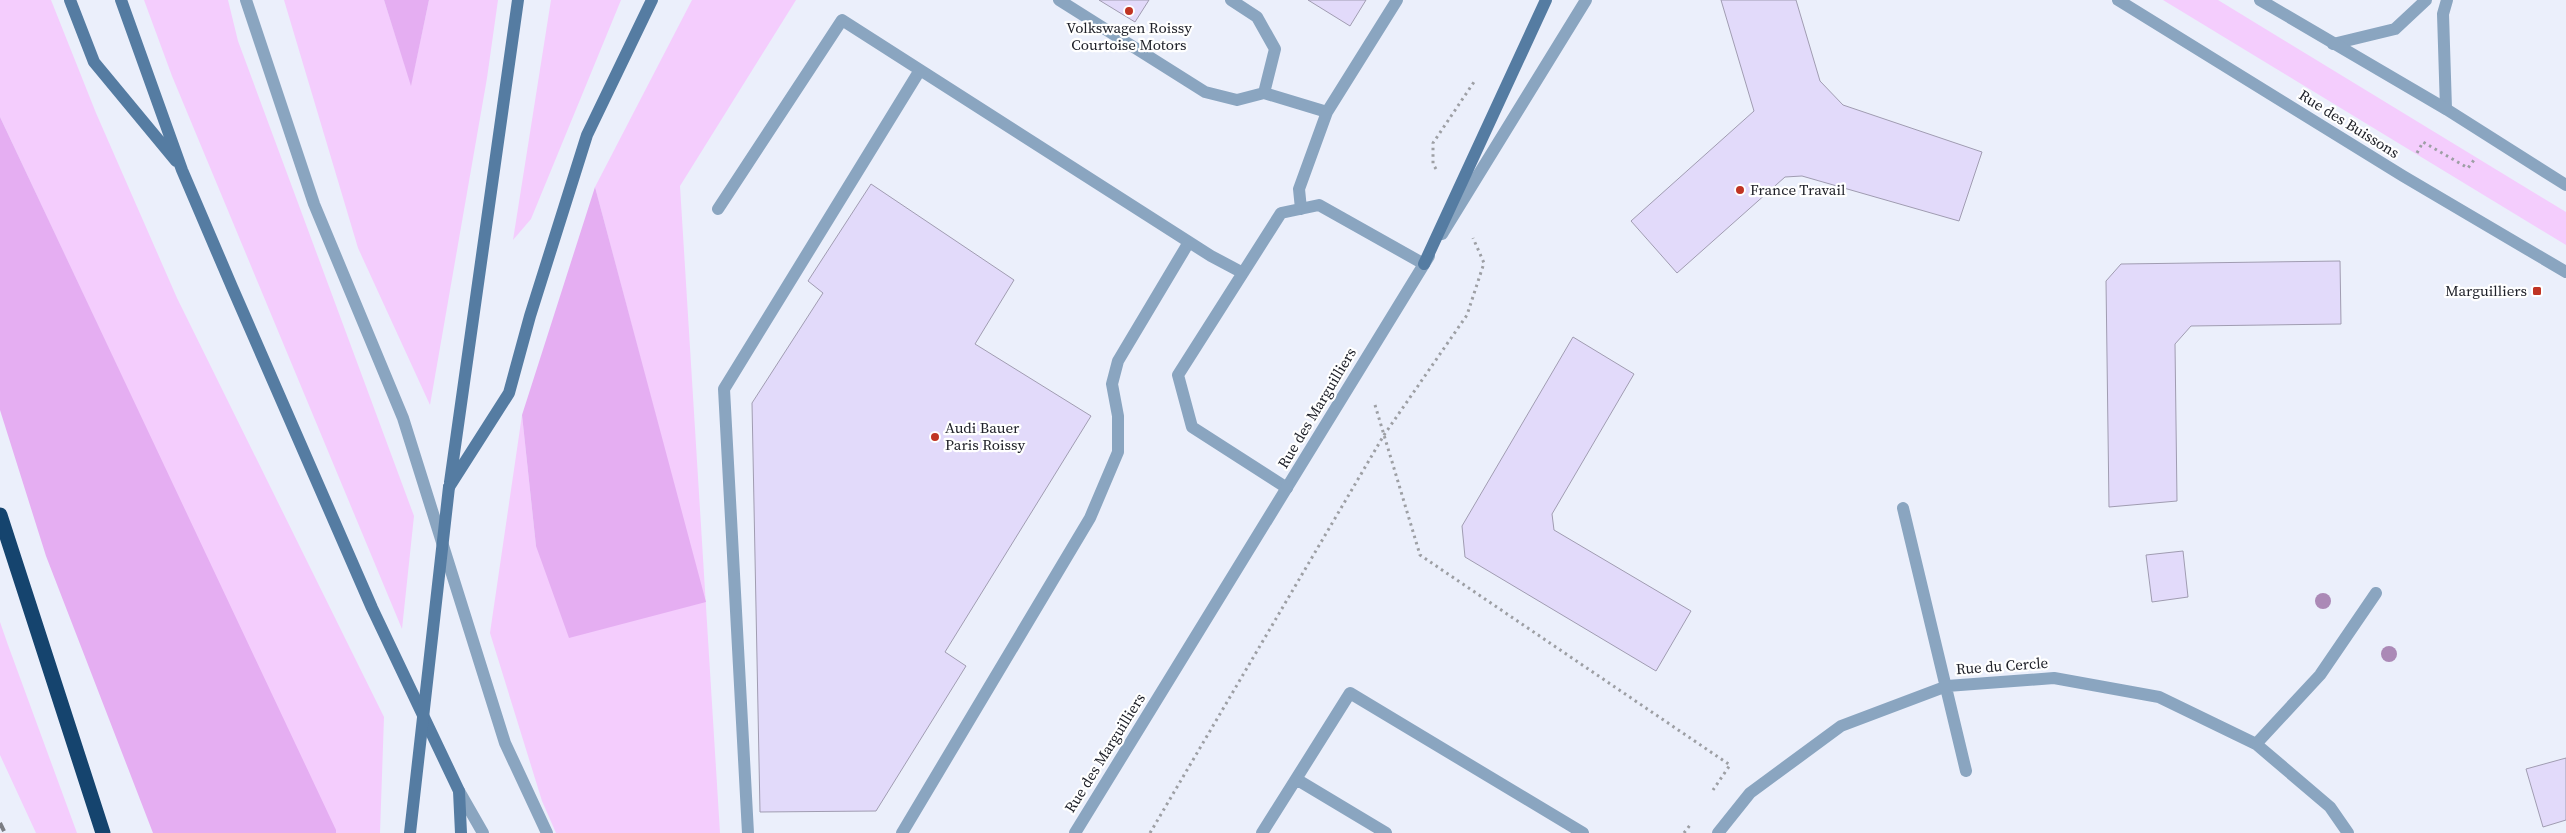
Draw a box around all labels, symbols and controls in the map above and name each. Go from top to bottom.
marker: Volkswagen Roissy Courtoise Motors [1123,5,1135,17]
place label: Volkswagen Roissy Courtoise Motors [1066,17,1192,55]
street label: Rue des Buissons [2295,84,2403,163]
place label: France Travail [1750,179,1846,200]
marker: France Travail [1734,184,1746,196]
place label: Marguilliers [2445,280,2527,301]
marker: Marguilliers [2531,285,2543,297]
street label: Rue des Marguilliers [1272,344,1361,472]
place label: Audi Bauer Paris Roissy [945,417,1026,455]
marker: Audi Bauer Paris Roissy [929,431,941,443]
street label: Rue du Cercle [1955,652,2049,679]
street label: Rue des Marguilliers [1059,689,1150,816]

